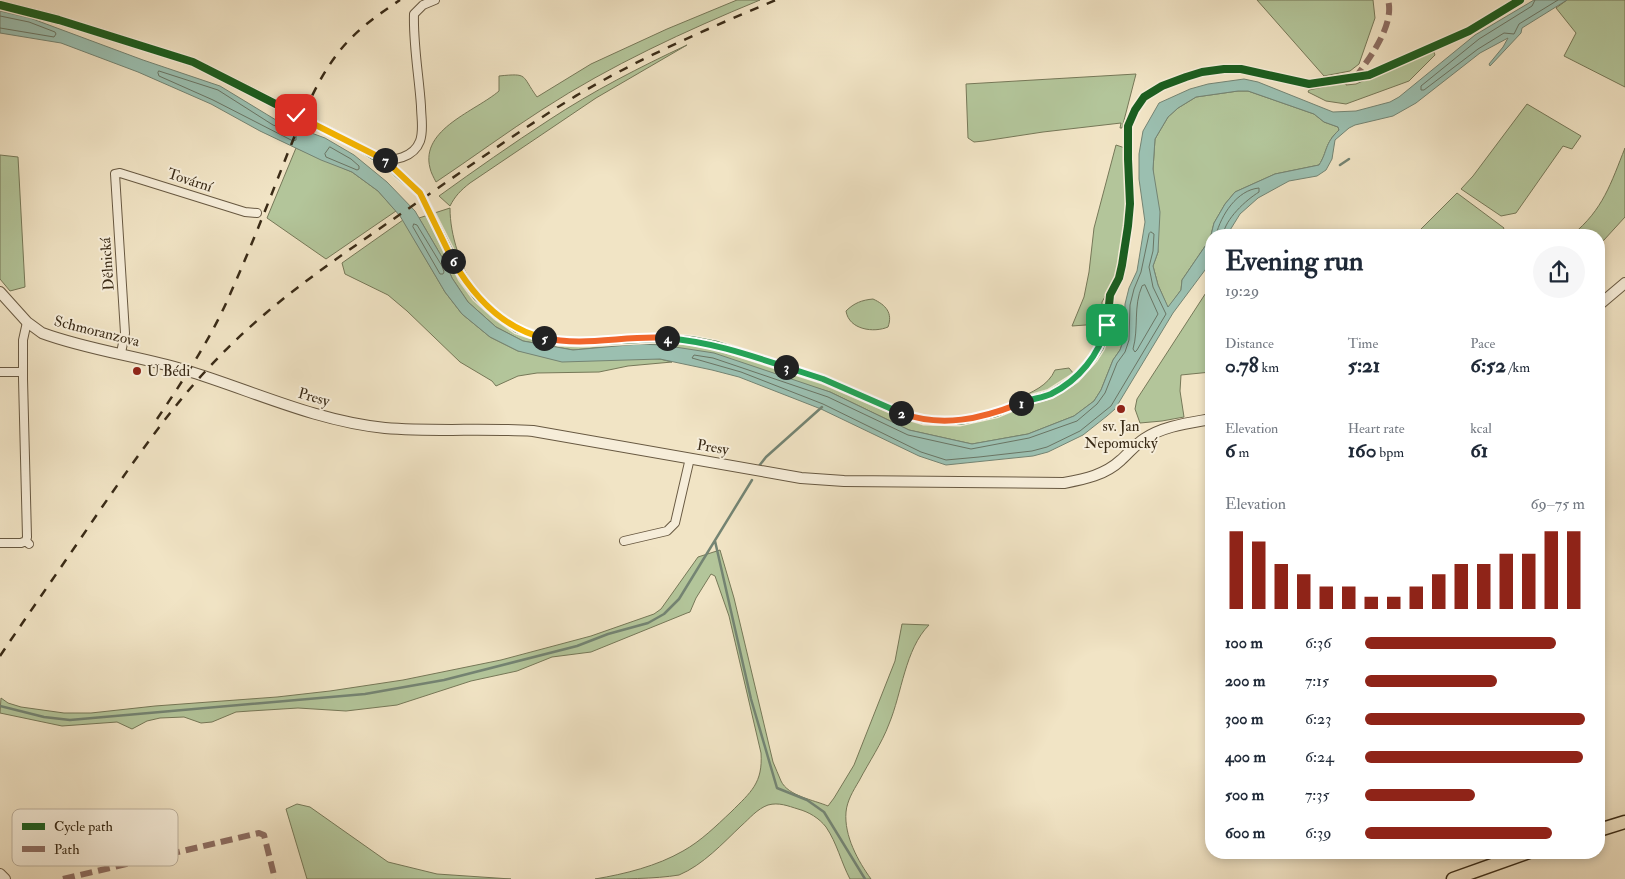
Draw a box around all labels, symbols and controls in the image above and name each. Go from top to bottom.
pin [275,94,317,136]
icon: check [282,101,310,129]
pin: 7 [372,148,398,172]
text: 7 [382,152,389,169]
street label: Tovární [165,164,216,197]
street label: Dělnická [96,236,119,291]
text: Evening run [1225,244,1363,279]
button: share [1533,246,1585,298]
pin: 6 [440,248,466,274]
text: 6 [450,253,457,270]
text: 19:29 [1225,281,1259,301]
pin [1086,304,1128,346]
icon: arrive [1093,311,1121,339]
street label: Schmoranzova [52,312,142,351]
pin: 5 [532,326,556,350]
pin: 4 [654,326,680,350]
text: 5 [541,330,548,347]
text: 4 [664,330,671,347]
text: Distance [1225,335,1274,352]
text: Time [1348,335,1378,352]
text: Pace [1470,335,1495,352]
text: 0.78 [1225,352,1259,379]
text: 5:21 [1348,352,1380,379]
text: 6:52 [1470,352,1506,379]
pin: 3 [774,354,798,380]
text: 3 [784,359,789,376]
text: km [1259,359,1279,376]
text: /km [1506,359,1530,376]
place label: U Bédi [147,362,190,381]
marker: U Bédi [131,365,143,377]
street label: Presy [296,384,332,411]
pin: 1 [1008,390,1034,416]
text: 1 [1019,395,1024,412]
pin: 2 [888,400,914,426]
marker: sv. Jan Nepomucký [1115,403,1127,415]
text: 2 [898,405,905,422]
place label: sv. Jan Nepomucký [1084,417,1158,454]
text: Elevation [1225,420,1278,437]
text: Heart rate [1348,420,1405,437]
text: kcal [1470,420,1492,437]
street label: Presy [695,435,731,460]
text: 6 [1225,437,1236,464]
text: 160 [1348,437,1376,464]
text: 61 [1470,437,1488,464]
text: m [1236,444,1249,461]
text: bpm [1376,444,1404,461]
text: Elevation [1225,494,1286,514]
text: 69–75 m [1530,494,1585,514]
text: 100 m [1225,633,1263,653]
text: 6:36 [1305,633,1331,653]
text: 200 m [1225,671,1265,691]
text: 7:15 [1305,671,1329,691]
text: 300 m [1225,709,1263,729]
text: 6:23 [1305,709,1331,729]
text: 400 m [1225,747,1266,767]
text: 6:24 [1305,747,1334,767]
text: 500 m [1225,785,1264,805]
text: 7:35 [1305,785,1329,805]
legend [12,809,178,866]
text: Cycle path [54,818,114,836]
text: 600 m [1225,823,1265,843]
text: 6:39 [1305,823,1331,843]
text: Path [54,841,80,858]

